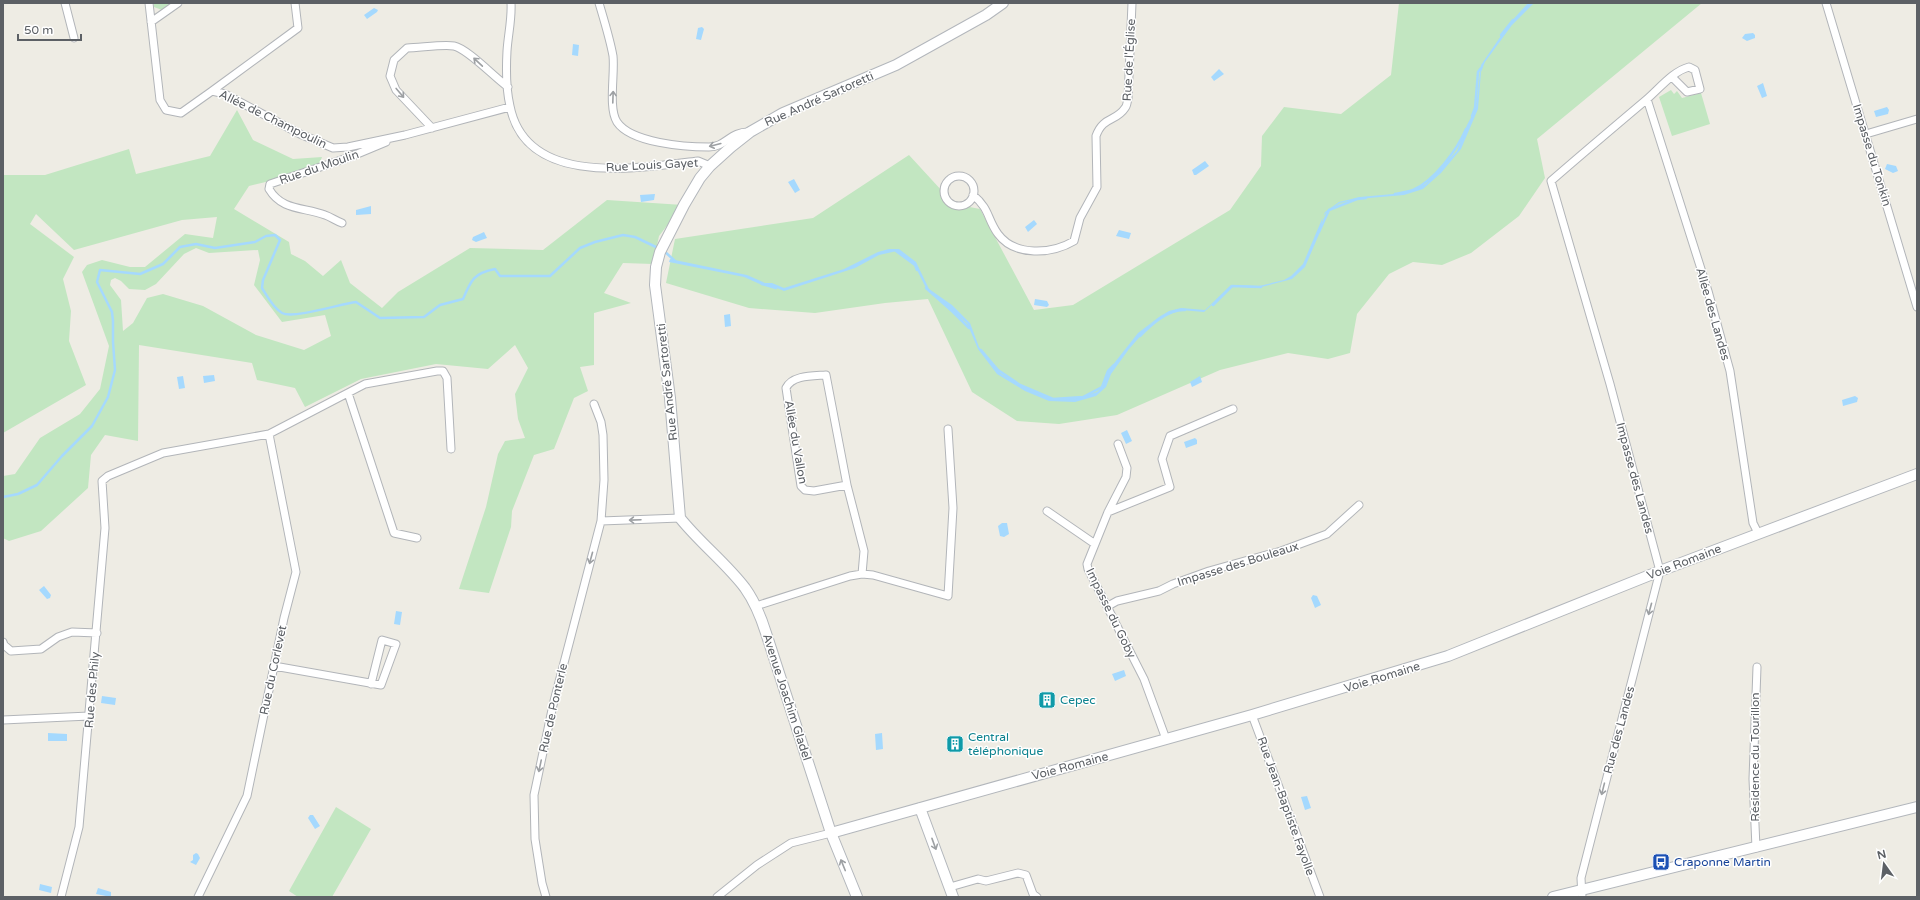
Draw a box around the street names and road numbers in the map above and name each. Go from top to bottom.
street label: Rue de l'Église [1120,18,1138,102]
street label: Rue André Sartoretti [762,69,876,129]
street label: Allée de Champoulin [217,87,329,151]
street label: Impasse du Tonkin [1850,102,1894,208]
street label: Rue du Moulin [277,147,361,187]
street label: Rue Louis Gayet [605,156,699,174]
street label: Allée des Landes [1693,266,1733,362]
street label: Rue André Sartoretti [654,323,680,441]
street label: Allée du Vallon [782,399,810,485]
street label: Impasse des Landes [1613,421,1657,535]
street label: Impasse des Bouleaux [1176,539,1300,589]
street label: Voie Romaine [1645,541,1723,583]
street label: Impasse du Goby [1083,566,1139,661]
street label: Rue du Corlevet [257,624,289,716]
street label: Avenue Joachim Gladel [760,632,814,762]
street label: Rue des Phily [82,651,102,729]
street label: Voie Romaine [1342,659,1422,695]
street label: Rue de Ponterle [536,662,570,754]
street label: Rue des Landes [1601,684,1637,775]
street label: Résidence du Tourillon [1748,692,1762,822]
street label: Rue Jean-Baptiste Fayolle [1254,735,1318,878]
street label: Voie Romaine [1030,749,1110,783]

